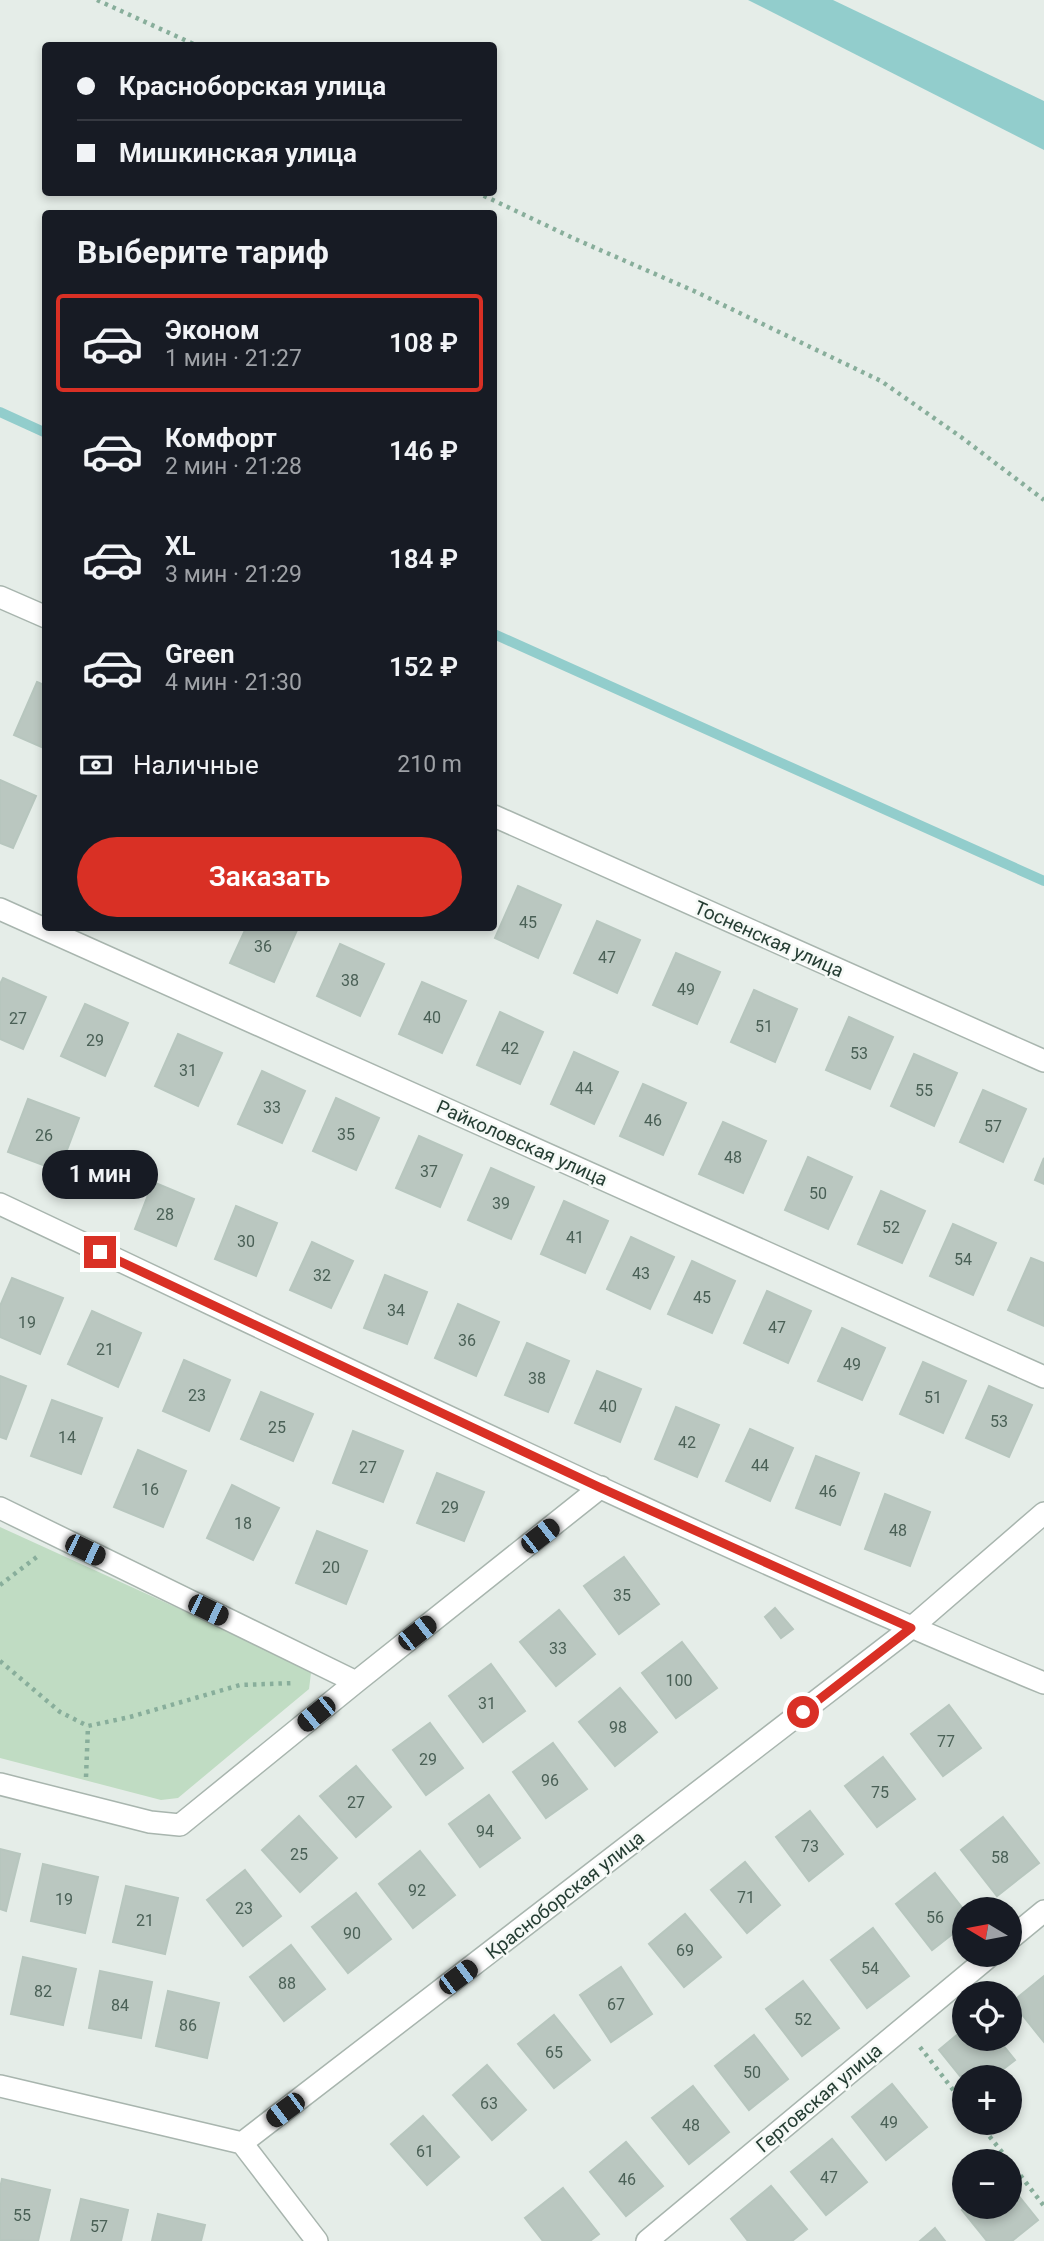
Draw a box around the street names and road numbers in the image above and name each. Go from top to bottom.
street label: Тосненская улица [691,896,847,982]
street label: Райколовская улица [433,1095,611,1191]
street label: Красноборская улица [481,1826,649,1964]
street label: Гертовская улица [751,2039,887,2157]

